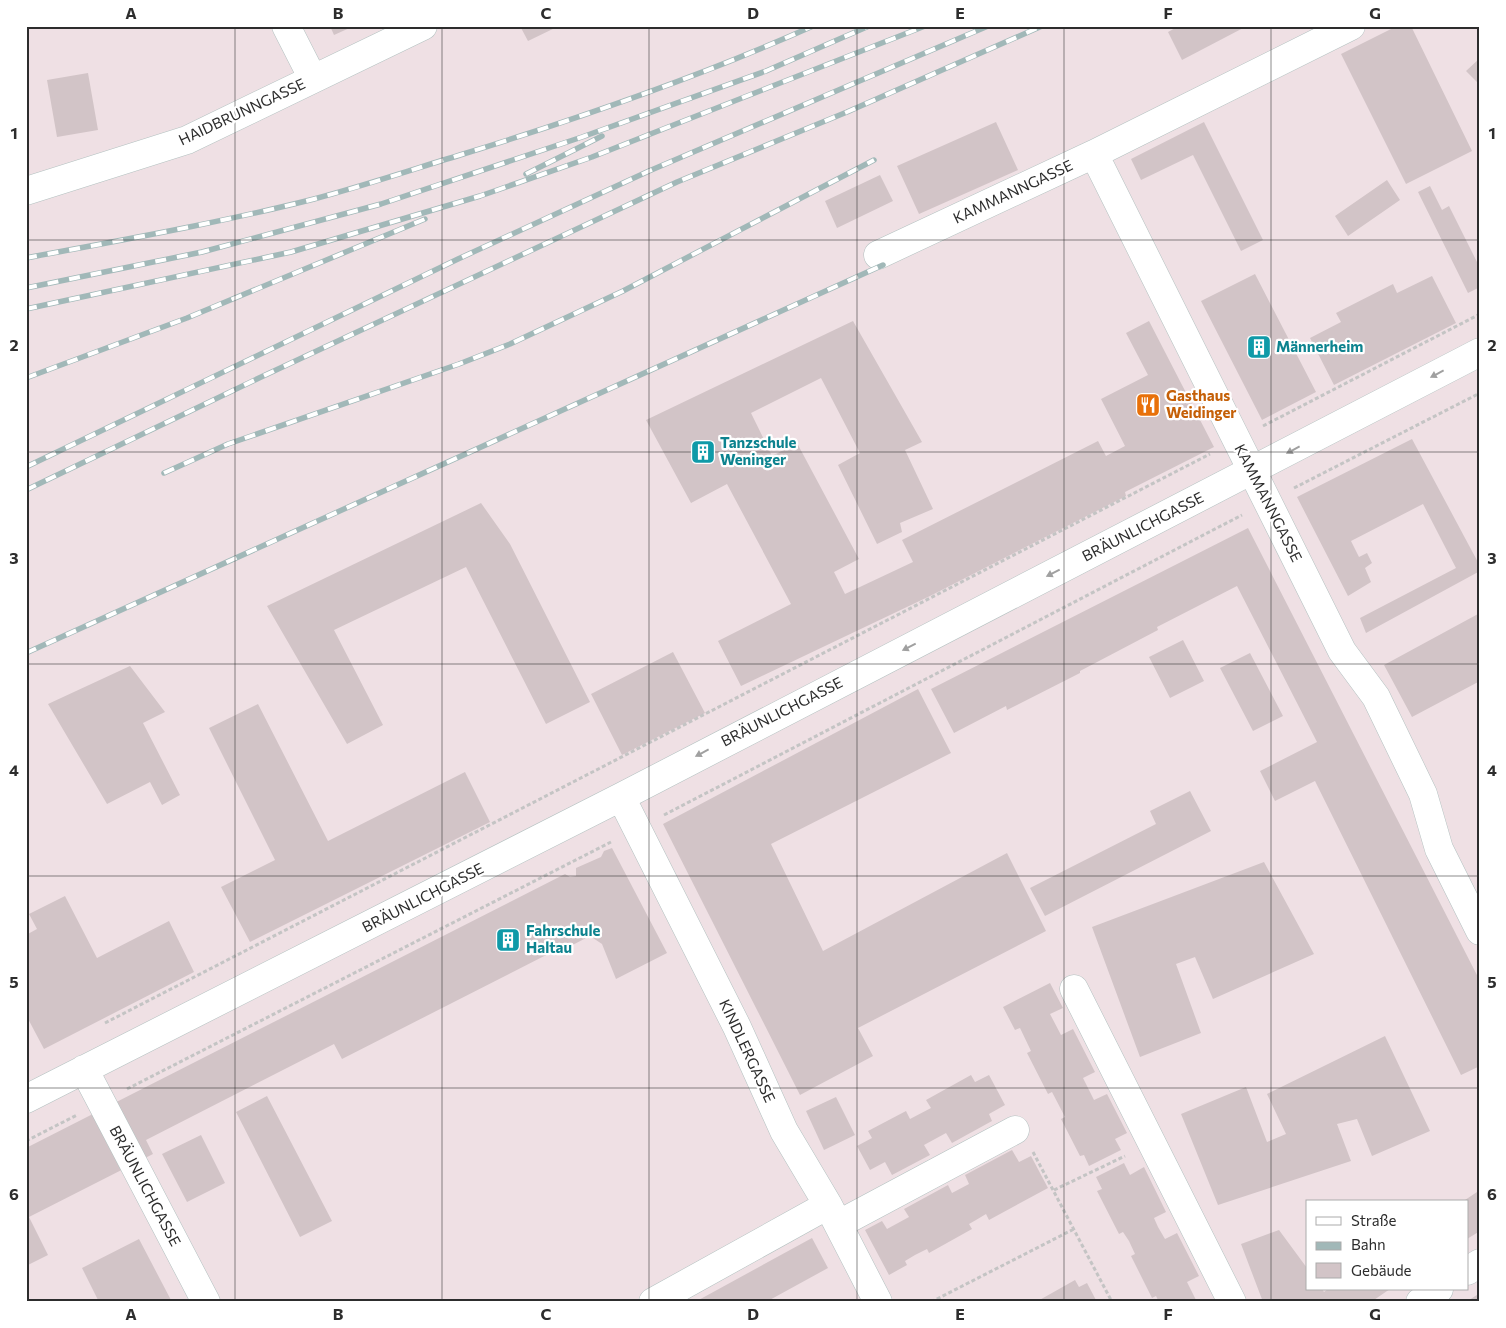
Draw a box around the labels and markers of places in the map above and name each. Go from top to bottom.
building icon: Männerheim [1246,334,1272,360]
place label: Männerheim [1276,337,1363,355]
place label: Gasthaus Weidinger [1166,386,1237,421]
restaurant icon: Gasthaus Weidinger [1135,392,1161,418]
place label: Tanzschule Weninger [720,433,797,468]
building icon: Tanzschule Weninger [690,439,716,465]
place label: Fahrschule Haltau [526,921,600,956]
building icon: Fahrschule Haltau [495,927,521,953]

